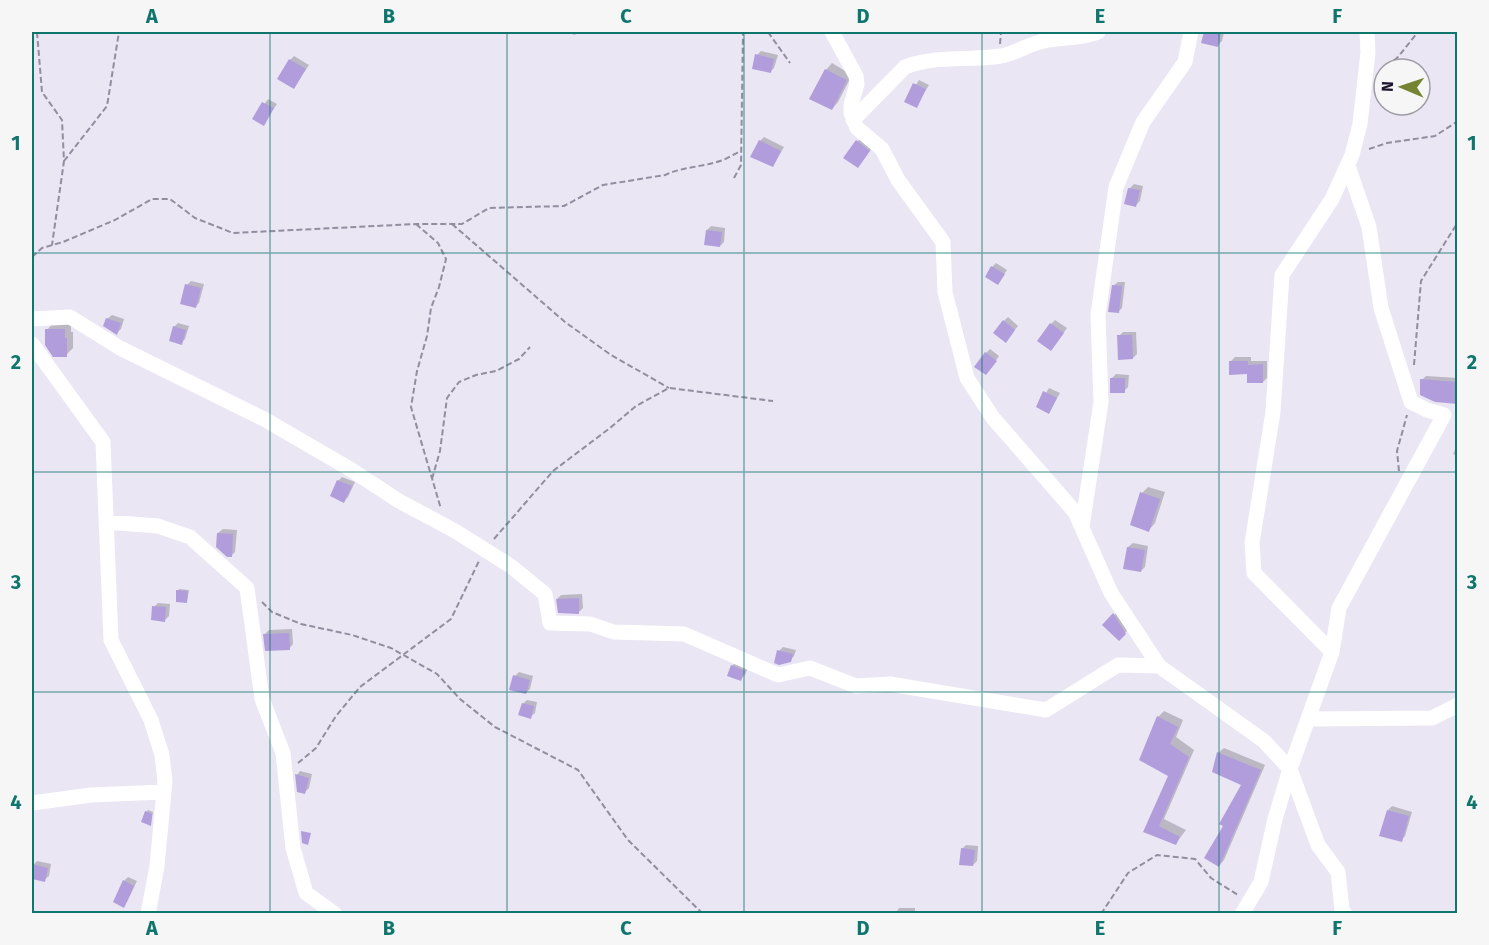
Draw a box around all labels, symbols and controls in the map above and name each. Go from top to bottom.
text: A [145,4,159,28]
text: B [383,4,395,28]
text: C [620,4,632,28]
text: D [856,4,870,28]
text: E [1095,4,1105,28]
text: F [1332,4,1342,28]
north arrow [1372,57,1432,117]
text: N [1378,81,1397,92]
text: 1 [11,131,21,155]
text: 1 [1467,131,1477,155]
text: 2 [11,350,21,374]
text: 2 [1467,350,1477,374]
text: 3 [10,570,21,594]
text: 3 [1466,570,1477,594]
text: 4 [10,790,22,814]
text: 4 [1466,790,1478,814]
text: A [145,916,159,940]
text: B [383,916,395,940]
text: C [620,916,632,940]
text: D [856,916,870,940]
text: E [1095,916,1105,940]
text: F [1332,916,1342,940]

